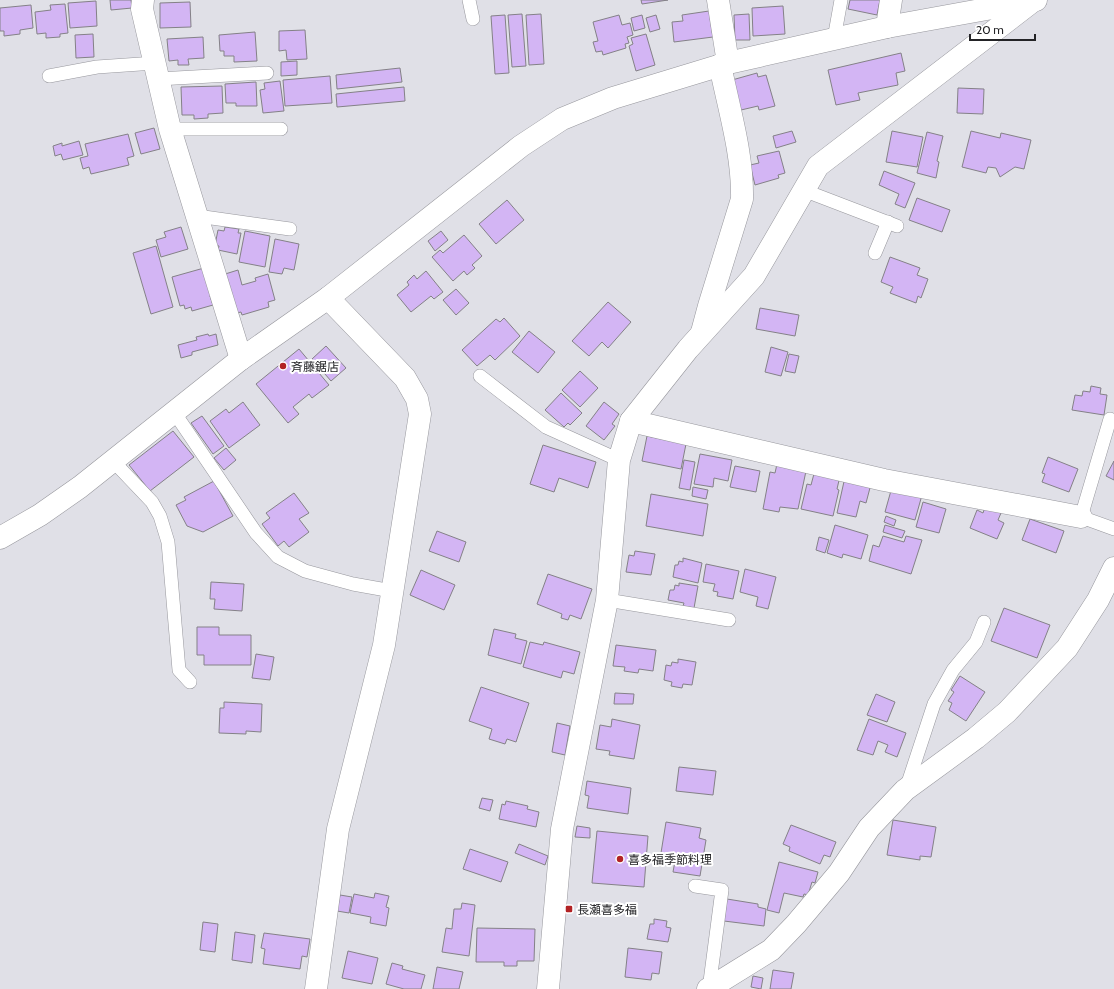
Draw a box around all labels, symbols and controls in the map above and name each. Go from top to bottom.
scale bar [970,16,1035,42]
text: 20 m [976,22,1004,37]
place label: 斉藤鋸店 [291,359,339,374]
marker: 斉藤鋸店 [278,361,288,371]
place label: 喜多福季節料理 [628,852,712,867]
marker: 喜多福季節料理 [615,854,625,864]
place label: 長瀬喜多福 [577,902,637,917]
marker: 長瀬喜多福 [564,904,574,914]

